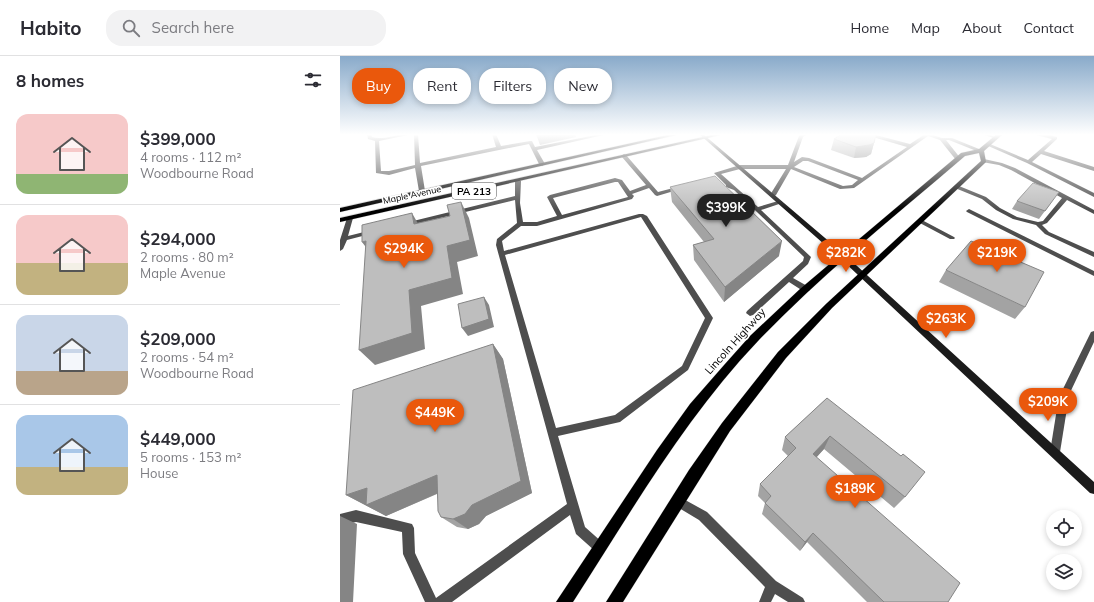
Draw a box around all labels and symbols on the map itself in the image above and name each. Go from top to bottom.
street label: Maple Avenue [382,183,442,206]
road number: PA 213 [452,183,496,199]
pin: $399K [698,194,754,228]
pin: $294K [376,235,432,269]
pin: $282K [818,239,874,273]
pin: $219K [969,239,1025,273]
street label: Lincoln Highway [702,305,769,377]
pin: $263K [918,305,974,339]
pin: $209K [1020,388,1076,422]
pin: $449K [407,399,463,433]
pin: $189K [827,475,883,509]

